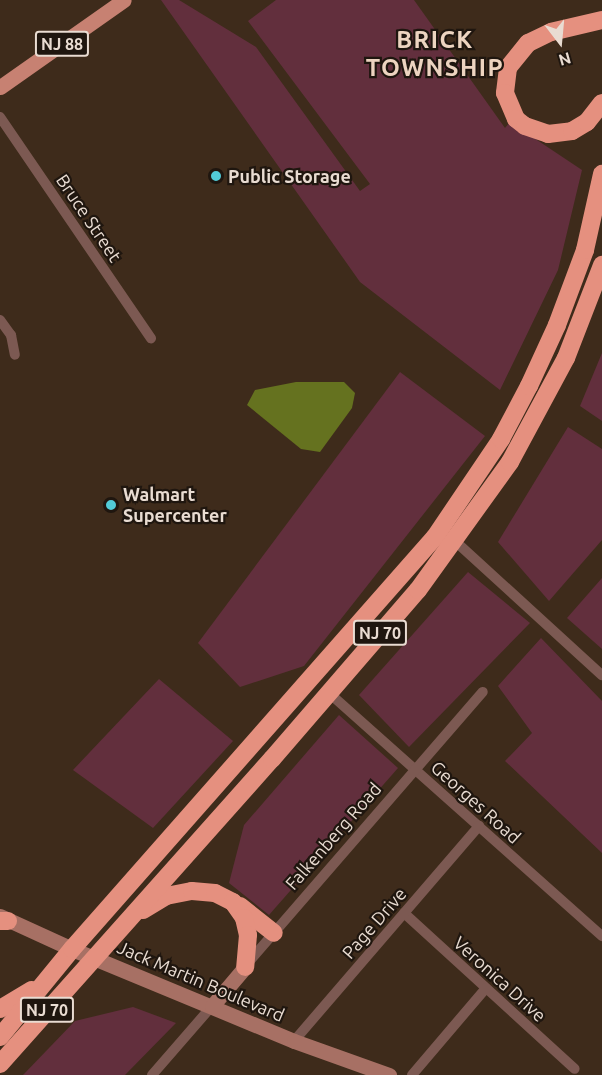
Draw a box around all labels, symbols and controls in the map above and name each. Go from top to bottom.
north arrow [530,12,590,72]
district label: BRICK TOWNSHIP [366,26,504,82]
road number: NJ 88 [34,31,90,57]
text: N [557,49,573,70]
place label: Public Storage [228,165,351,187]
marker: Public Storage [209,169,223,183]
street label: Bruce Street [52,170,126,266]
place label: Walmart Supercenter [123,484,227,526]
marker: Walmart Supercenter [104,498,118,512]
road number: NJ 70 [352,620,409,646]
street label: Georges Road [427,756,525,848]
street label: Falkenberg Road [281,778,385,894]
street label: Page Drive [337,883,411,963]
street label: Veronica Drive [449,932,551,1026]
street label: Jack Martin Boulevard [114,936,288,1026]
road number: NJ 70 [18,997,76,1023]

